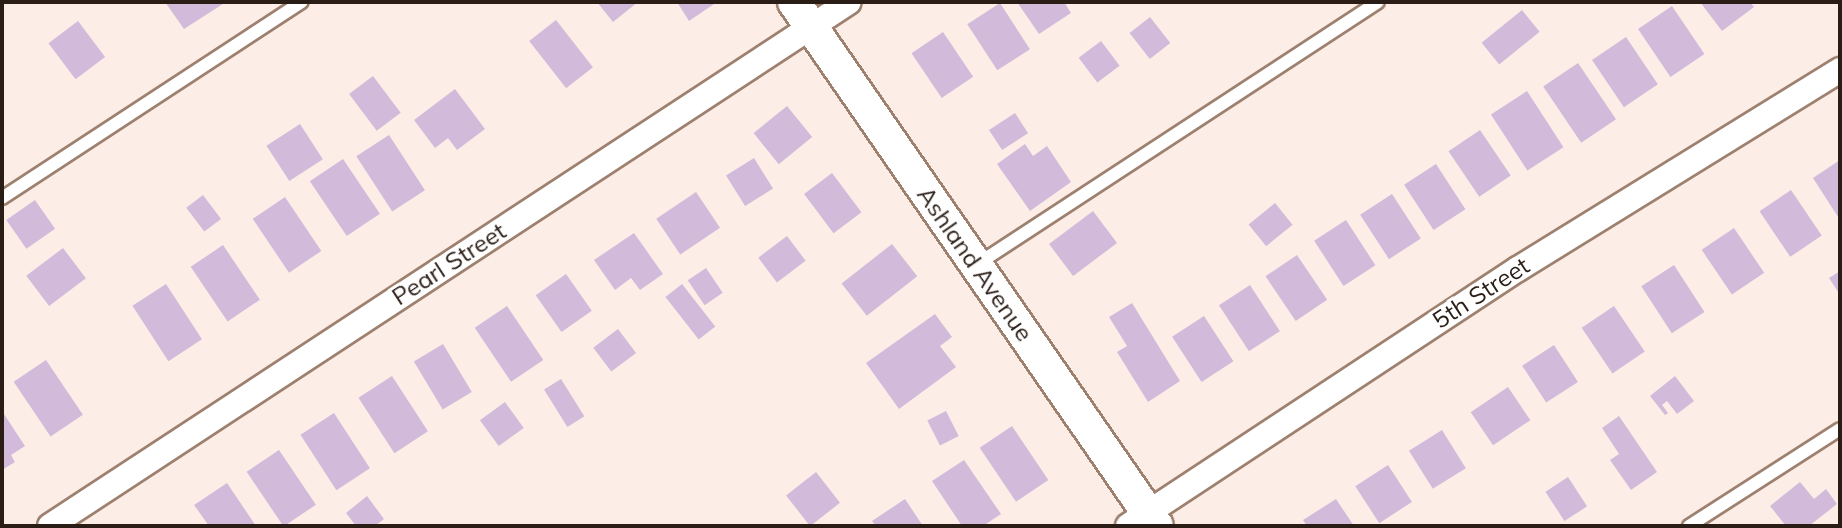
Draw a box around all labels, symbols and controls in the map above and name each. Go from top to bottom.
street label: Ashland Avenue [911,181,1039,347]
street label: Pearl Street [387,217,511,311]
street label: 5th Street [1427,251,1535,335]

